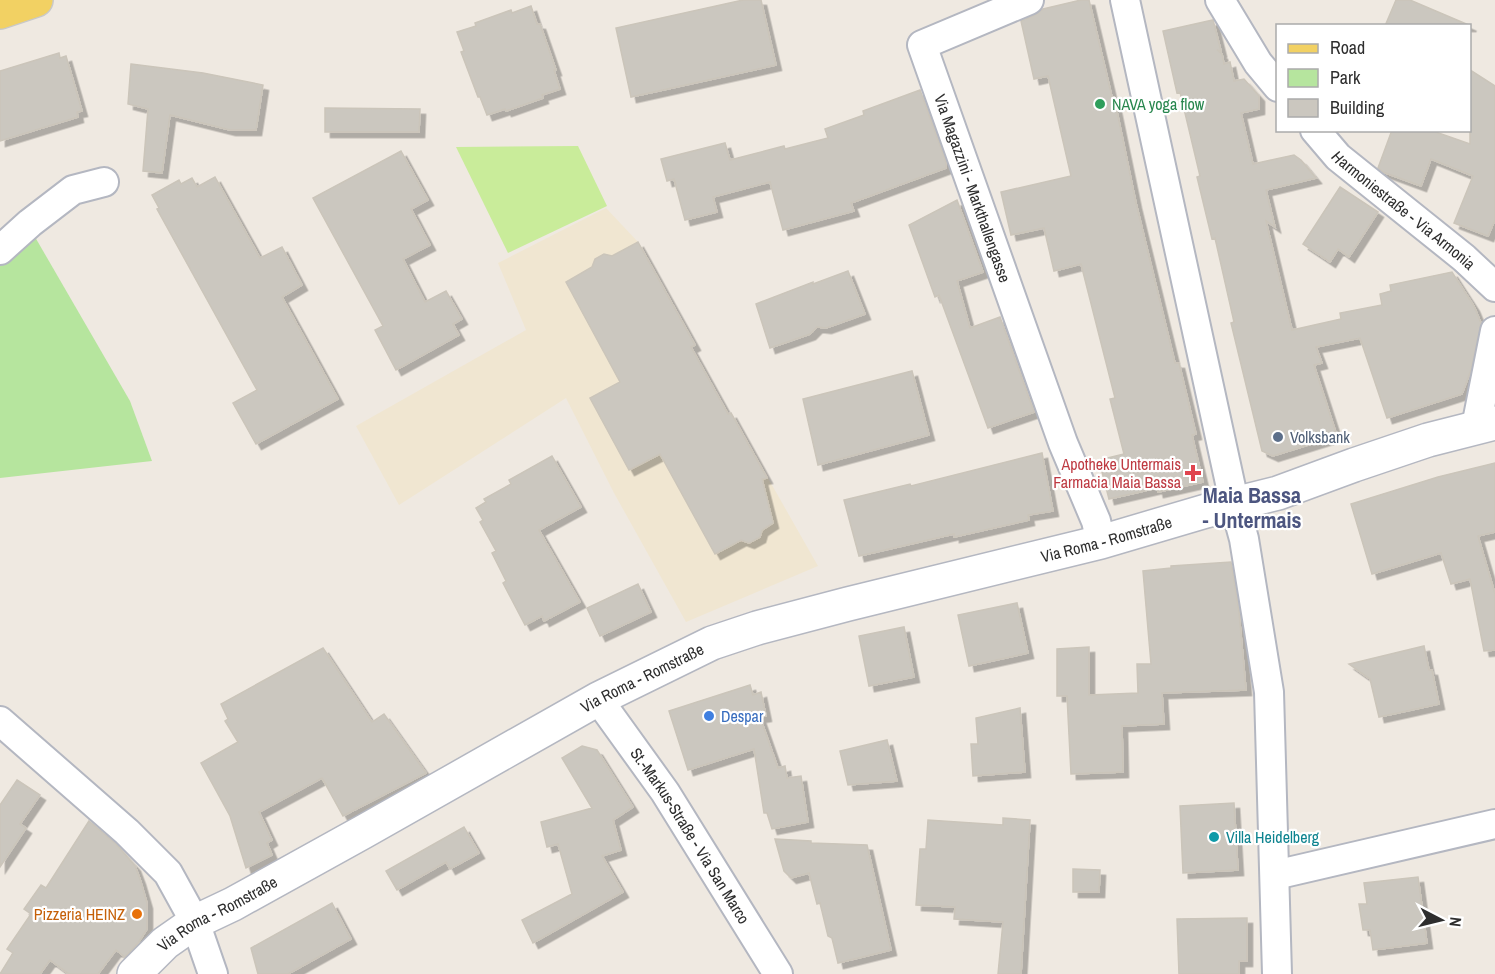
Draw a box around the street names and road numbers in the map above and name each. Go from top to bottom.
street label: Via Magazzini - Markthallengasse [929,91,1016,285]
street label: Harmoniestraße - Via Armonia [1327,146,1481,275]
street label: Via Roma - Romstraße [1039,511,1174,567]
street label: Via Roma - Romstraße [576,638,707,718]
street label: St.-Markus-Straße - Via San Marco [625,743,755,928]
street label: Via Roma - Romstraße [152,871,281,956]

